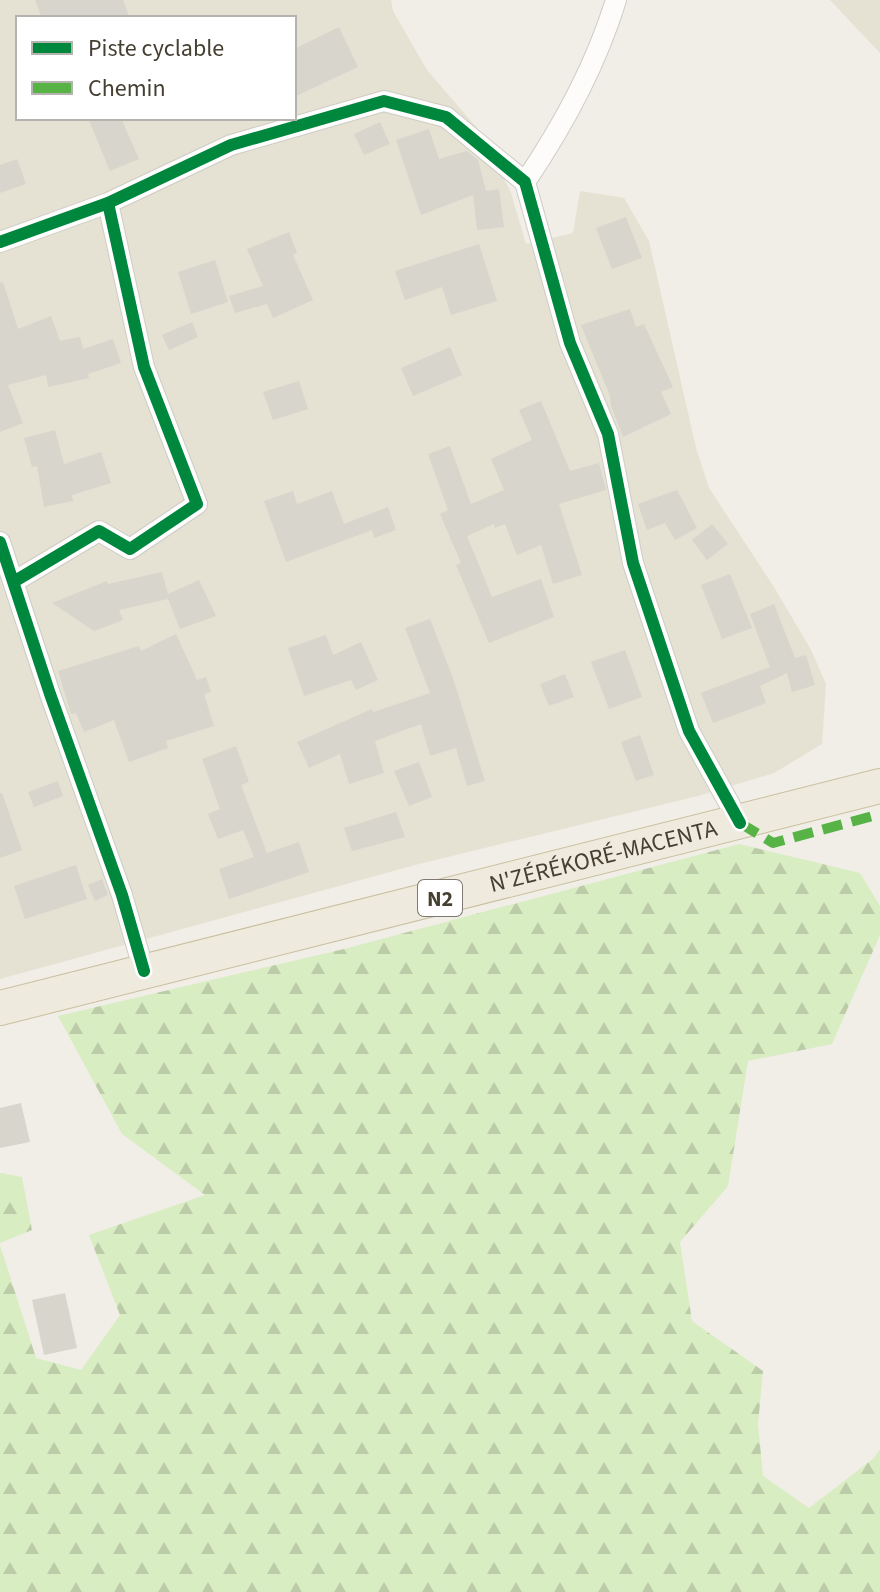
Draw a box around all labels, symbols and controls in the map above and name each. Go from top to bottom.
legend [16,16,296,120]
text: Piste cyclable [88,31,224,66]
text: Chemin [88,71,166,106]
street label: N'ZÉRÉKORÉ-MACENTA [486,811,721,902]
road number: N2 [418,880,462,916]

